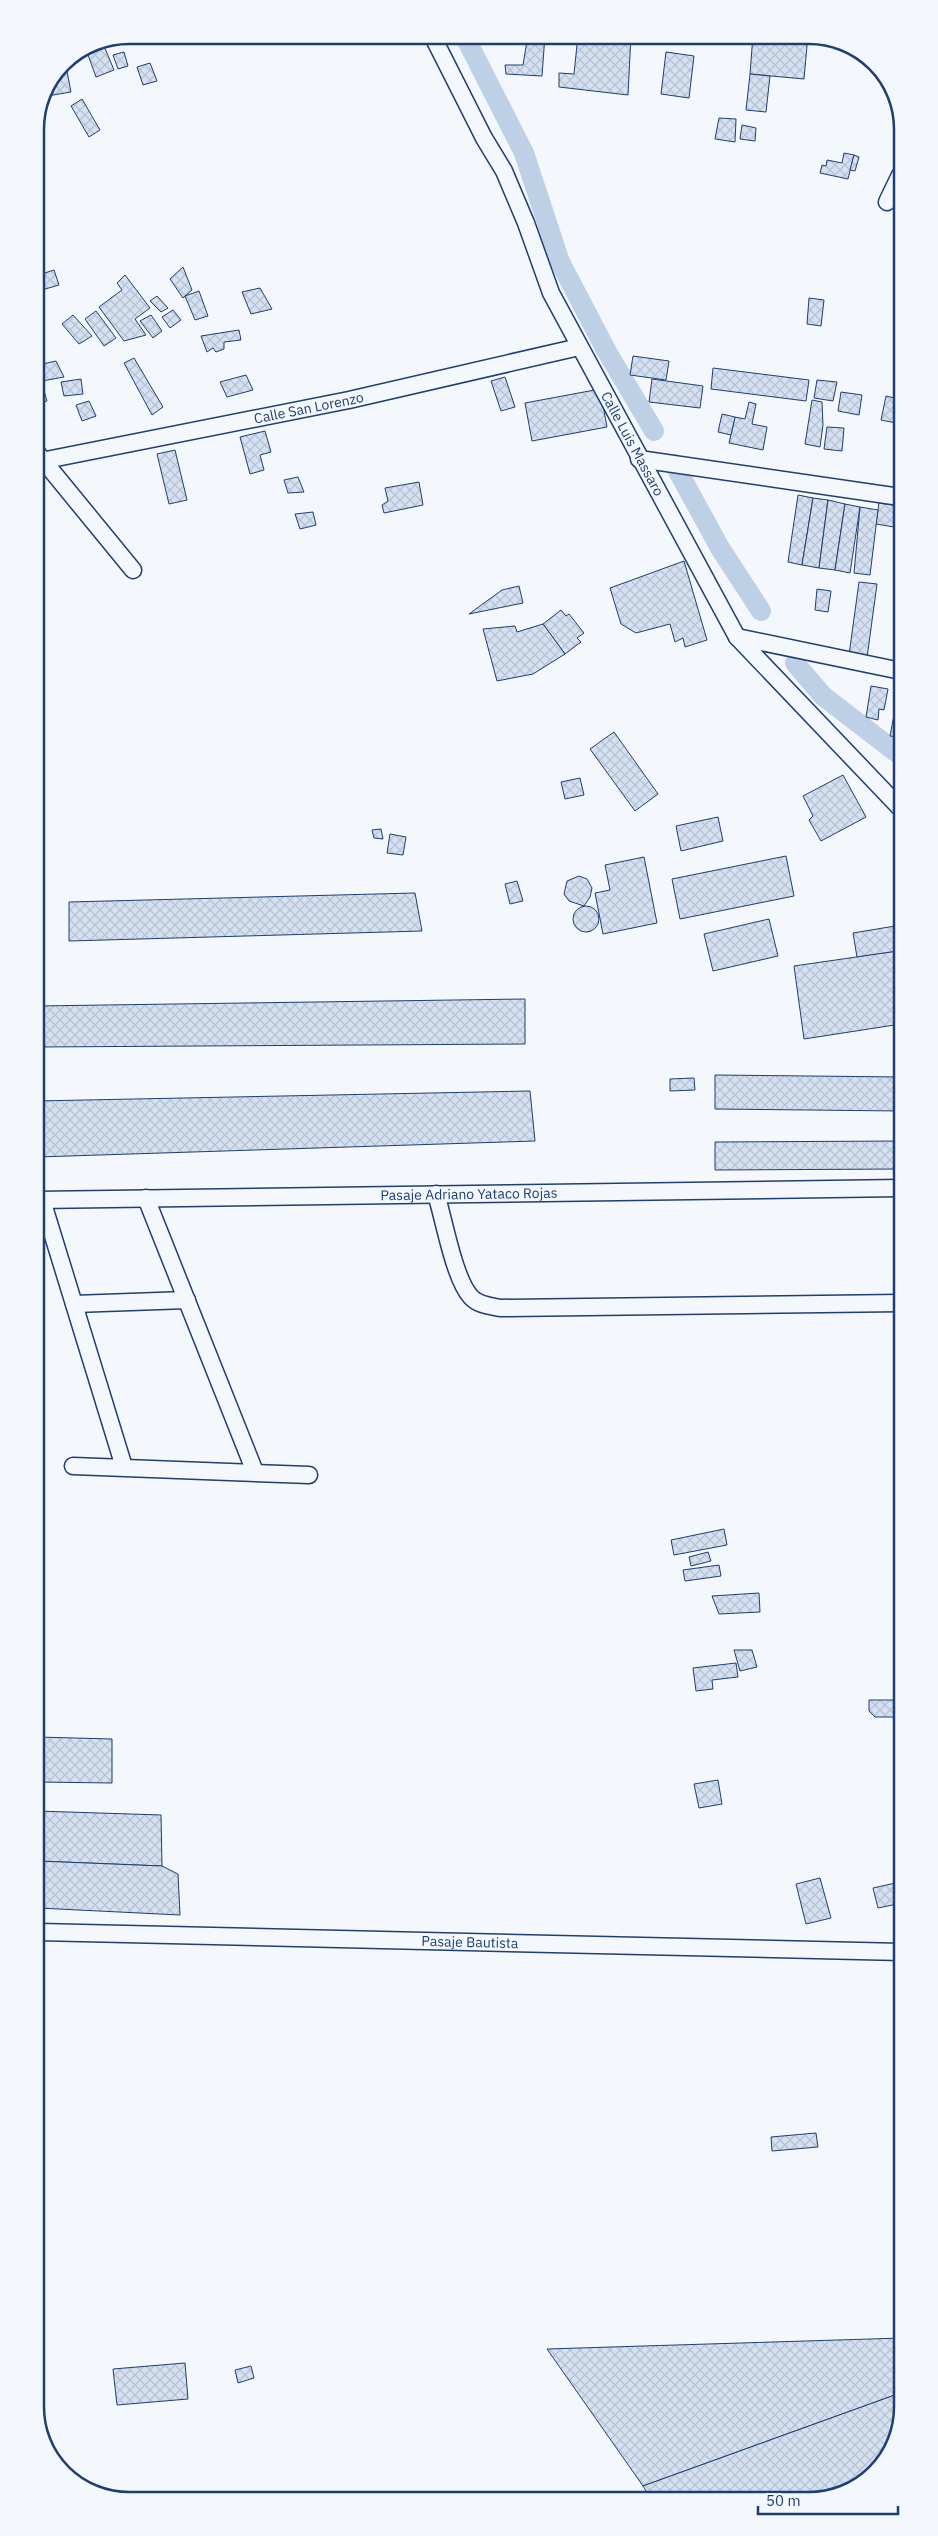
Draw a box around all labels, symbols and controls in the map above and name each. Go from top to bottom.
street label: Calle San Lorenzo [252,388,365,428]
street label: Calle Luis Massaro [597,388,668,499]
street label: Pasaje Adriano Yataco Rojas [380,1184,558,1204]
street label: Pasaje Bautista [421,1932,519,1952]
scale bar [758,2484,898,2516]
text: 50 m [766,2491,801,2510]

